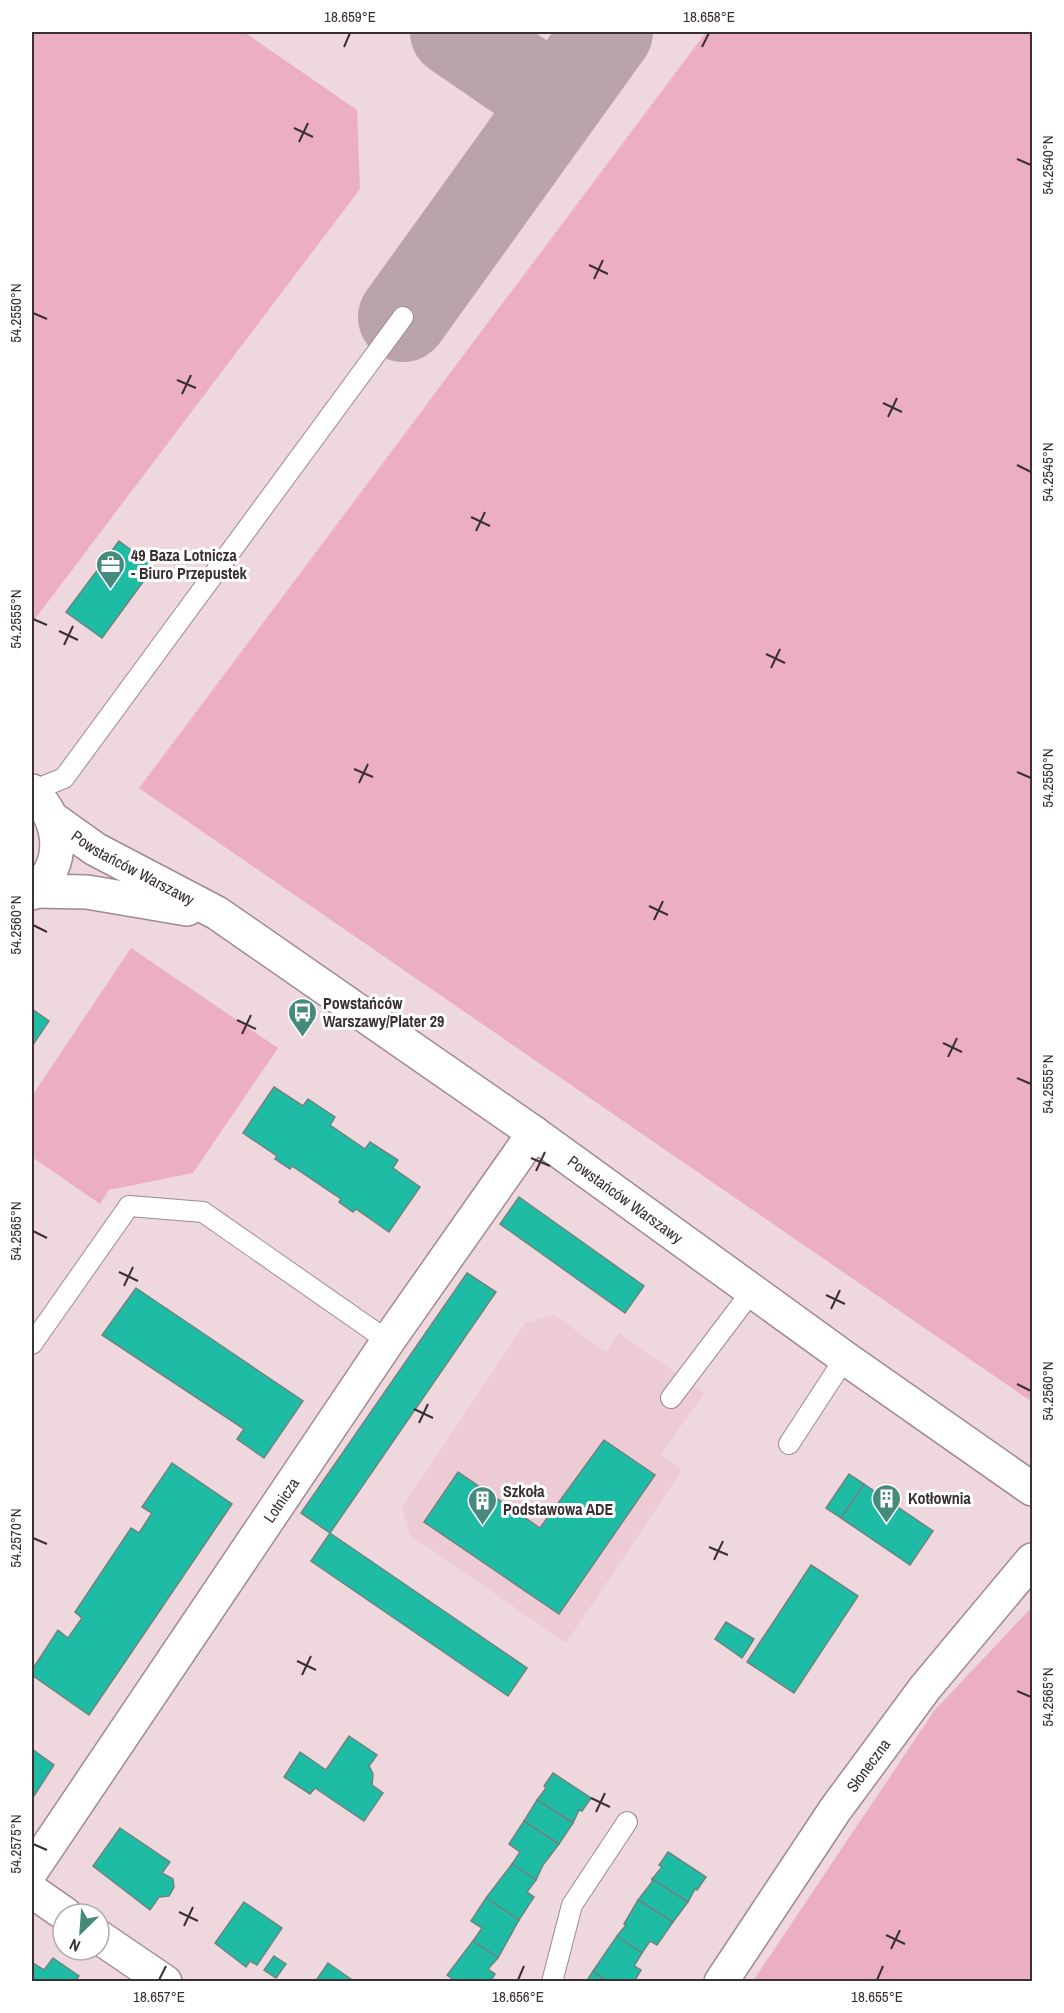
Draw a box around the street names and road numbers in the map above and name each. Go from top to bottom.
street label: Powstańców Warszawy [67,825,199,911]
street label: Powstańców Warszawy [563,1150,688,1249]
street label: Lotnicza [258,1473,304,1527]
street label: Słoneczna [841,1733,896,1796]

